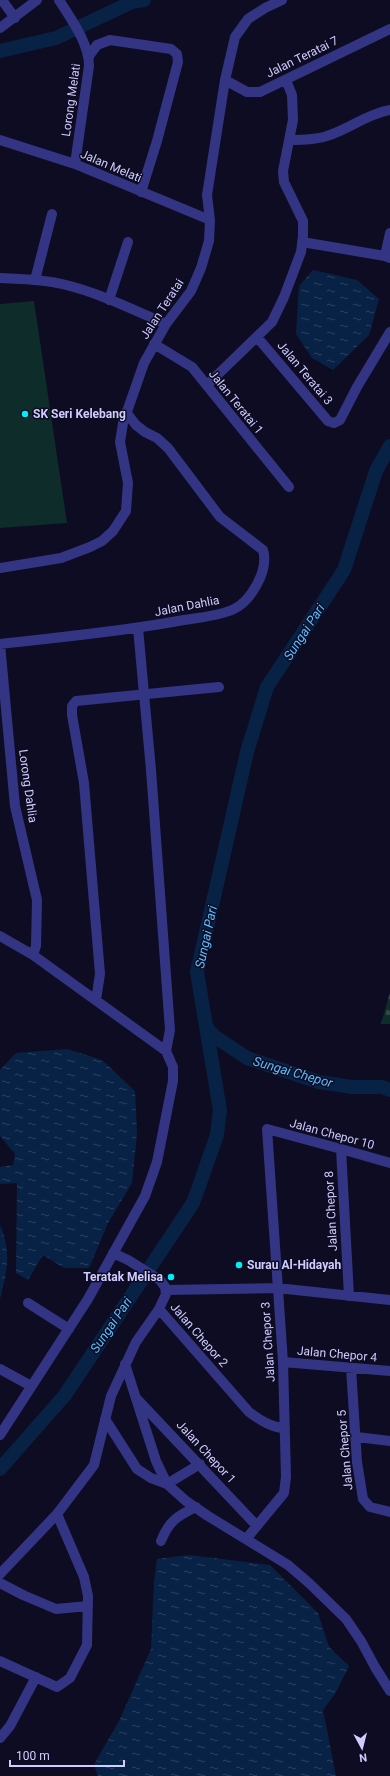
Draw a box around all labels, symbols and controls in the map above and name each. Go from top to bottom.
street label: Jalan Teratai 7 [264,33,341,80]
street label: Lorong Melati [59,63,83,137]
street label: Jalan Melati [78,147,144,185]
street label: Jalan Teratai [137,276,187,342]
street label: Jalan Teratai 3 [274,338,336,408]
street label: Jalan Teratai 1 [206,367,266,437]
place label: SK Seri Kelebang [33,407,126,421]
marker: SK Seri Kelebang [20,409,30,419]
street label: Jalan Dahlia [153,593,221,619]
water label: Sungai Pari [280,600,328,663]
street label: Lorong Dahlia [16,748,40,824]
water label: Sungai Pari [192,903,220,970]
water label: Sungai Chepor [252,1053,335,1091]
street label: Jalan Chepor 10 [288,1116,376,1152]
street label: Jalan Chepor 8 [322,1170,340,1251]
place label: Surau Al-Hidayah [247,1258,342,1272]
marker: Surau Al-Hidayah [234,1260,244,1270]
place label: Teratak Melisa [83,1270,164,1284]
marker: Teratak Melisa [166,1272,176,1282]
water label: Sungai Pari [87,1294,136,1356]
street label: Jalan Chepor 2 [167,1300,231,1370]
street label: Jalan Chepor 3 [258,1301,278,1383]
street label: Jalan Chepor 4 [296,1344,378,1364]
street label: Jalan Chepor 5 [335,1409,355,1491]
street label: Jalan Chepor 1 [173,1418,239,1486]
north arrow [342,1728,382,1768]
scale bar [10,1742,124,1768]
text: 100 m [16,1749,50,1763]
text: N [358,1751,368,1764]

